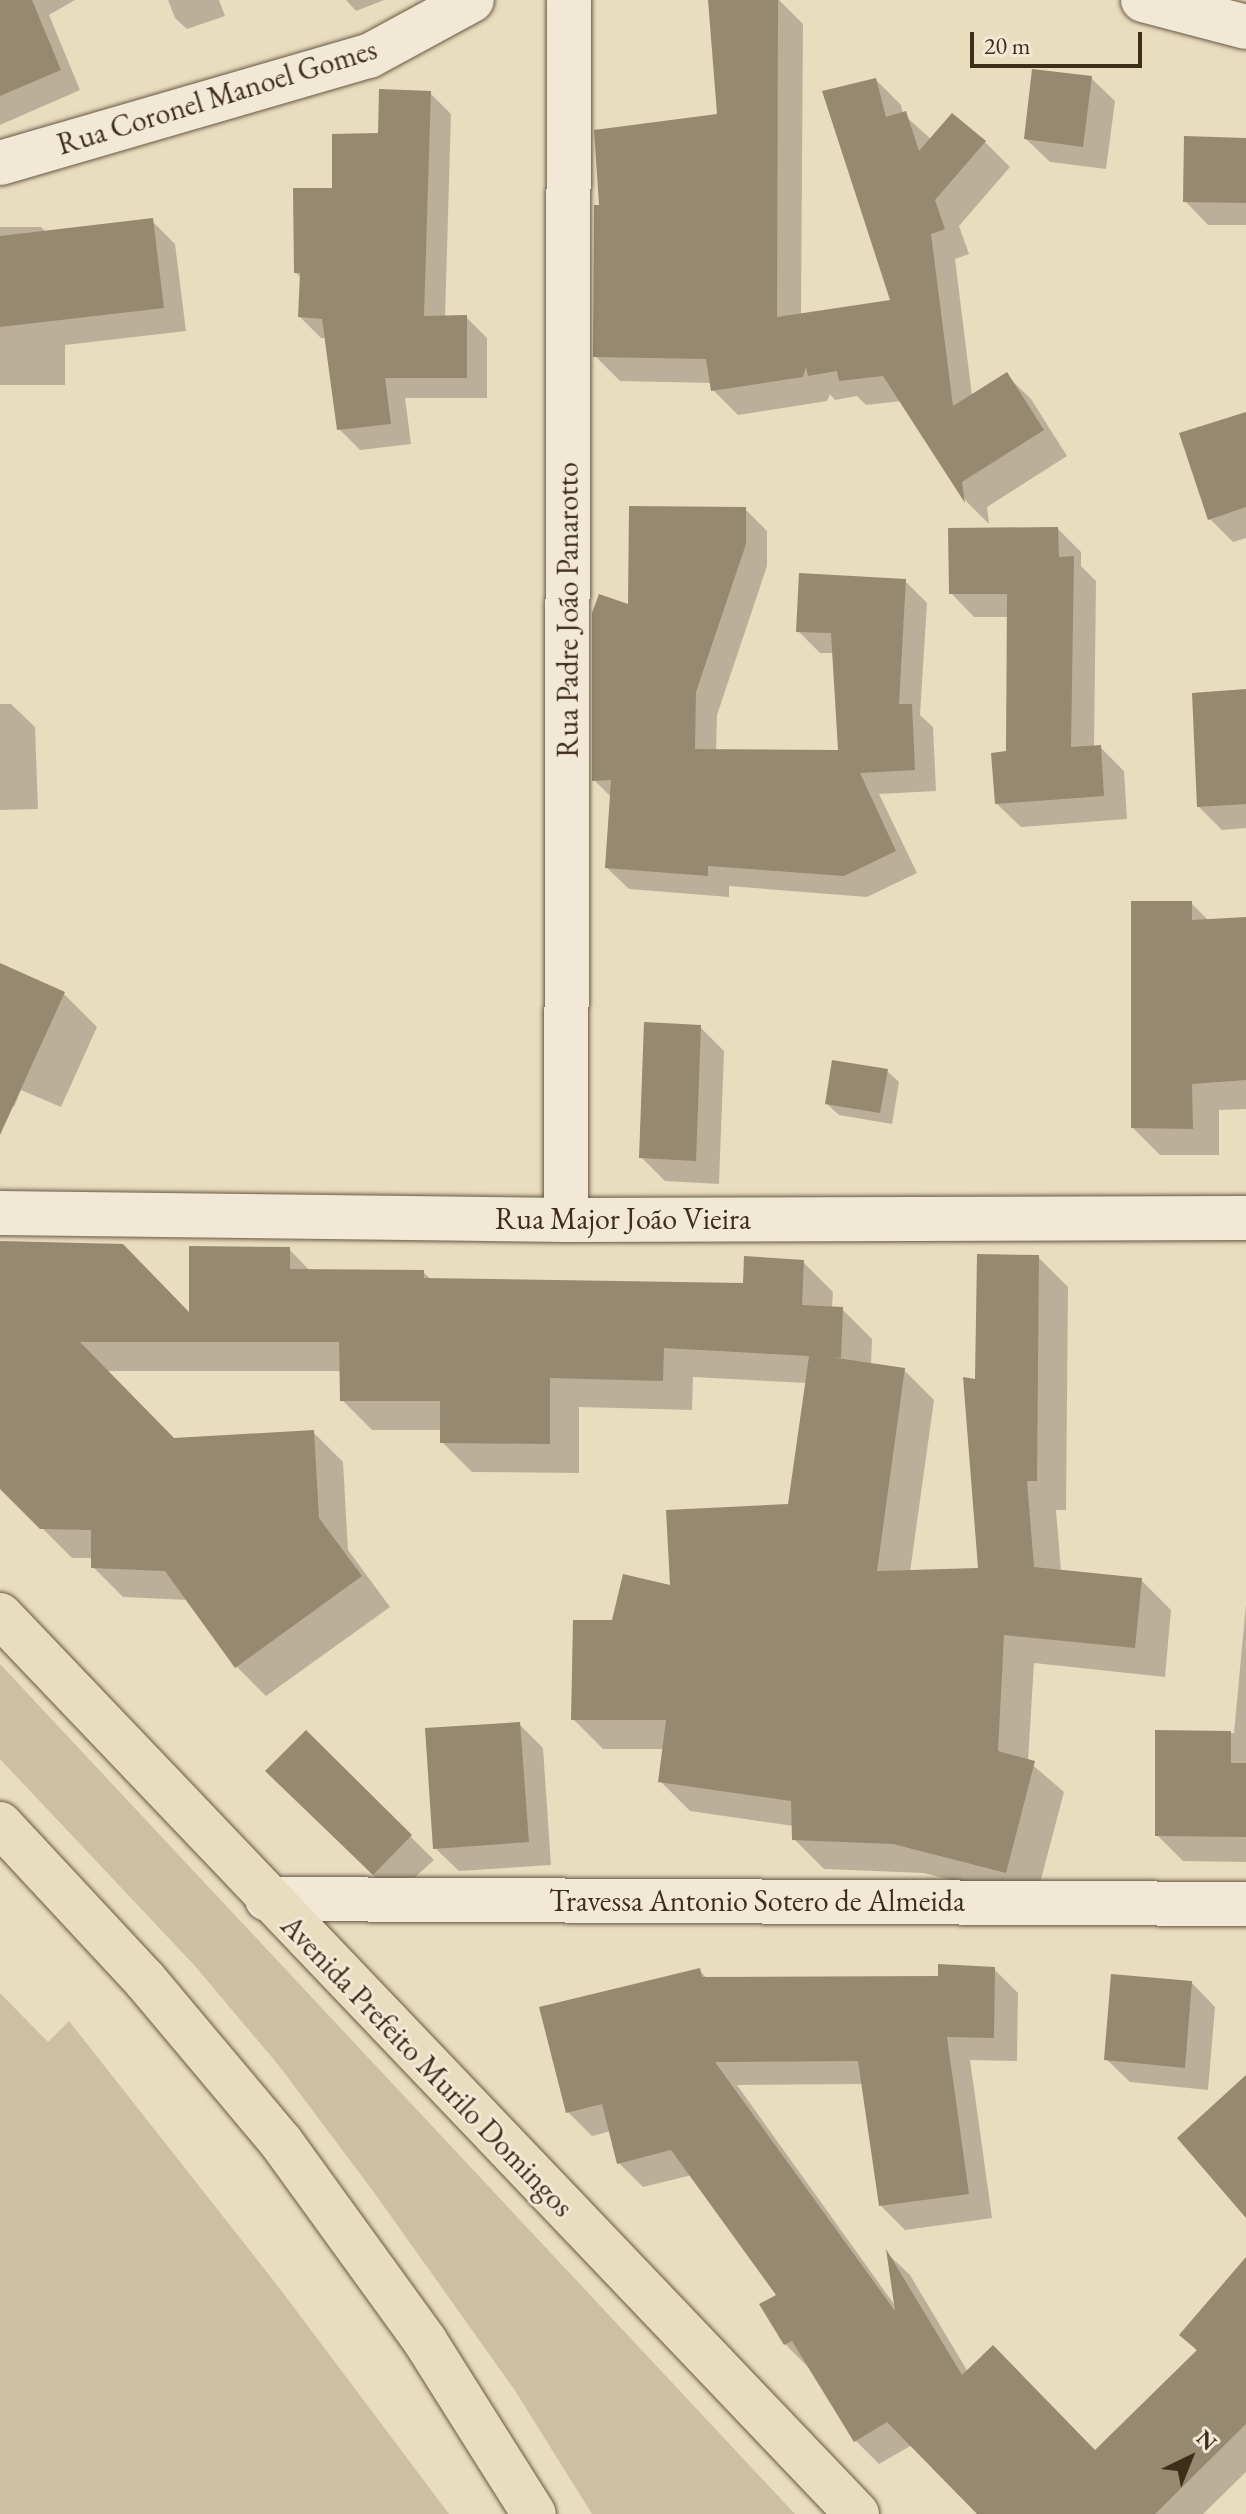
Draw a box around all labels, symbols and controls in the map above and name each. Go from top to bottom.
scale bar [974,16,1146,66]
text: 20 m [984,30,1031,61]
street label: Rua Coronel Manoel Gomes [53,31,381,163]
street label: Rua Padre João Panarotto [550,462,586,758]
street label: Rua Major João Vieira [495,1201,751,1237]
street label: Travessa Antonio Sotero de Almeida [549,1883,965,1919]
street label: Avenida Prefeito Murilo Domingos [273,1908,581,2224]
north arrow [1150,2418,1230,2498]
text: N [1190,2423,1223,2457]

